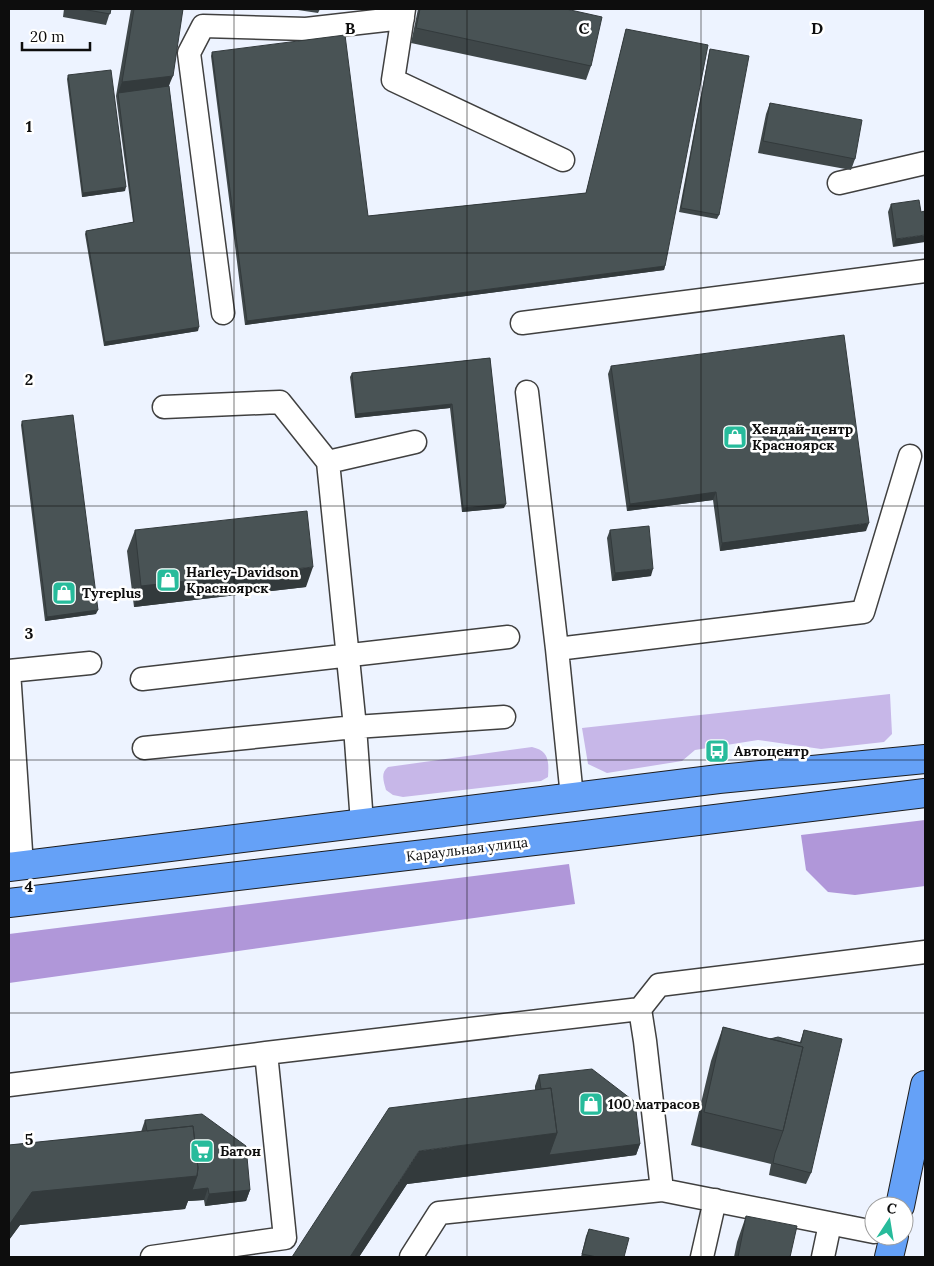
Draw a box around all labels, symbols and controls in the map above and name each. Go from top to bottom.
text: B [345,18,356,38]
text: C [578,18,590,38]
text: D [811,18,823,38]
scale bar [22,20,90,52]
text: 20 m [30,27,65,46]
text: 1 [26,116,32,136]
text: 2 [25,369,33,389]
place label: Хендай-центр Красноярск [752,420,853,454]
shop icon: Хендай-центр Красноярск [722,424,748,450]
place label: Harley-Davidson Красноярск [186,563,299,597]
shop icon: Harley-Davidson Красноярск [155,567,181,593]
shop icon: Tyreplus [51,580,77,606]
place label: Tyreplus [82,584,141,602]
text: 3 [25,623,34,643]
bus stop icon: Автоцентр [704,738,730,764]
place label: Автоцентр [734,742,809,760]
street label: Караульная улица [405,833,529,865]
text: 4 [25,876,34,896]
shop icon: 100 матрасов [578,1091,604,1117]
place label: 100 матрасов [608,1095,700,1113]
text: 5 [25,1129,34,1149]
supermarket icon: Батон [189,1138,215,1164]
place label: Батон [220,1142,261,1160]
north arrow [864,1196,914,1246]
text: С [885,1198,899,1218]

